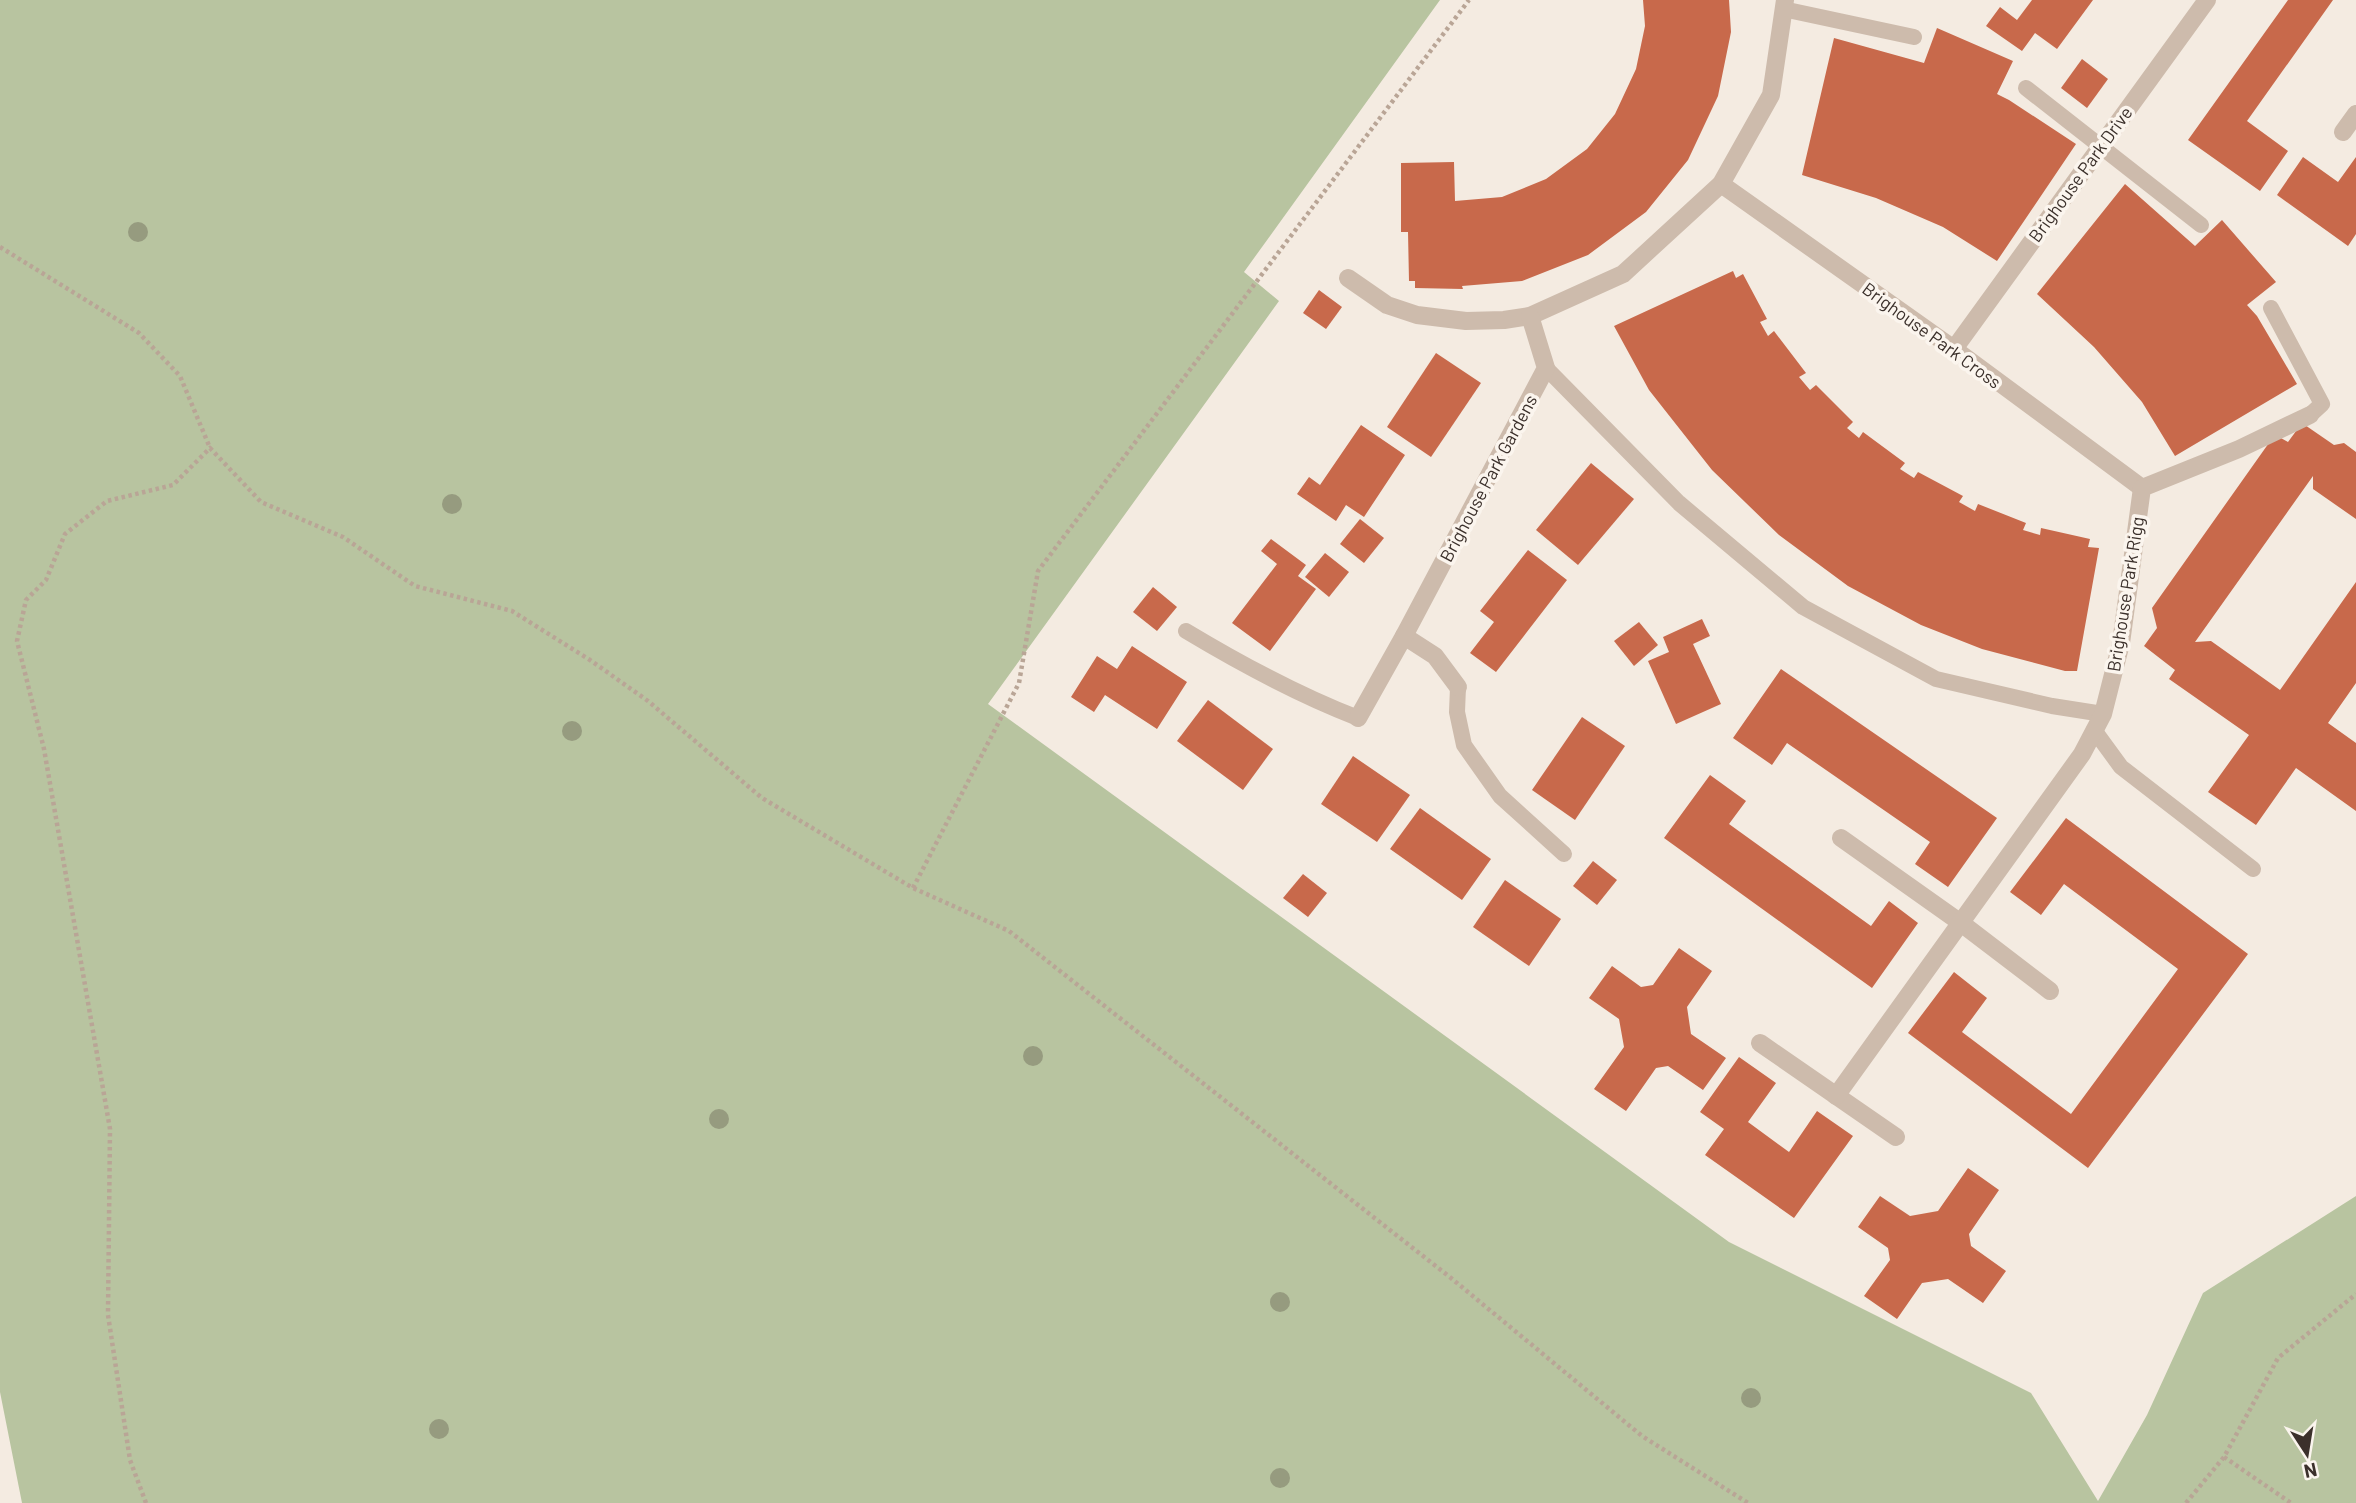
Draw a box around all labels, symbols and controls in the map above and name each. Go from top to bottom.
street label: Brighouse Park Drive [2023,102,2137,246]
street label: Brighouse Park Cross [1858,277,2006,393]
street label: Brighouse Park Gardens [1435,391,1541,565]
street label: Brighouse Park Rigg [2102,515,2148,673]
north arrow [2272,1419,2342,1489]
text: N [2302,1459,2319,1484]

